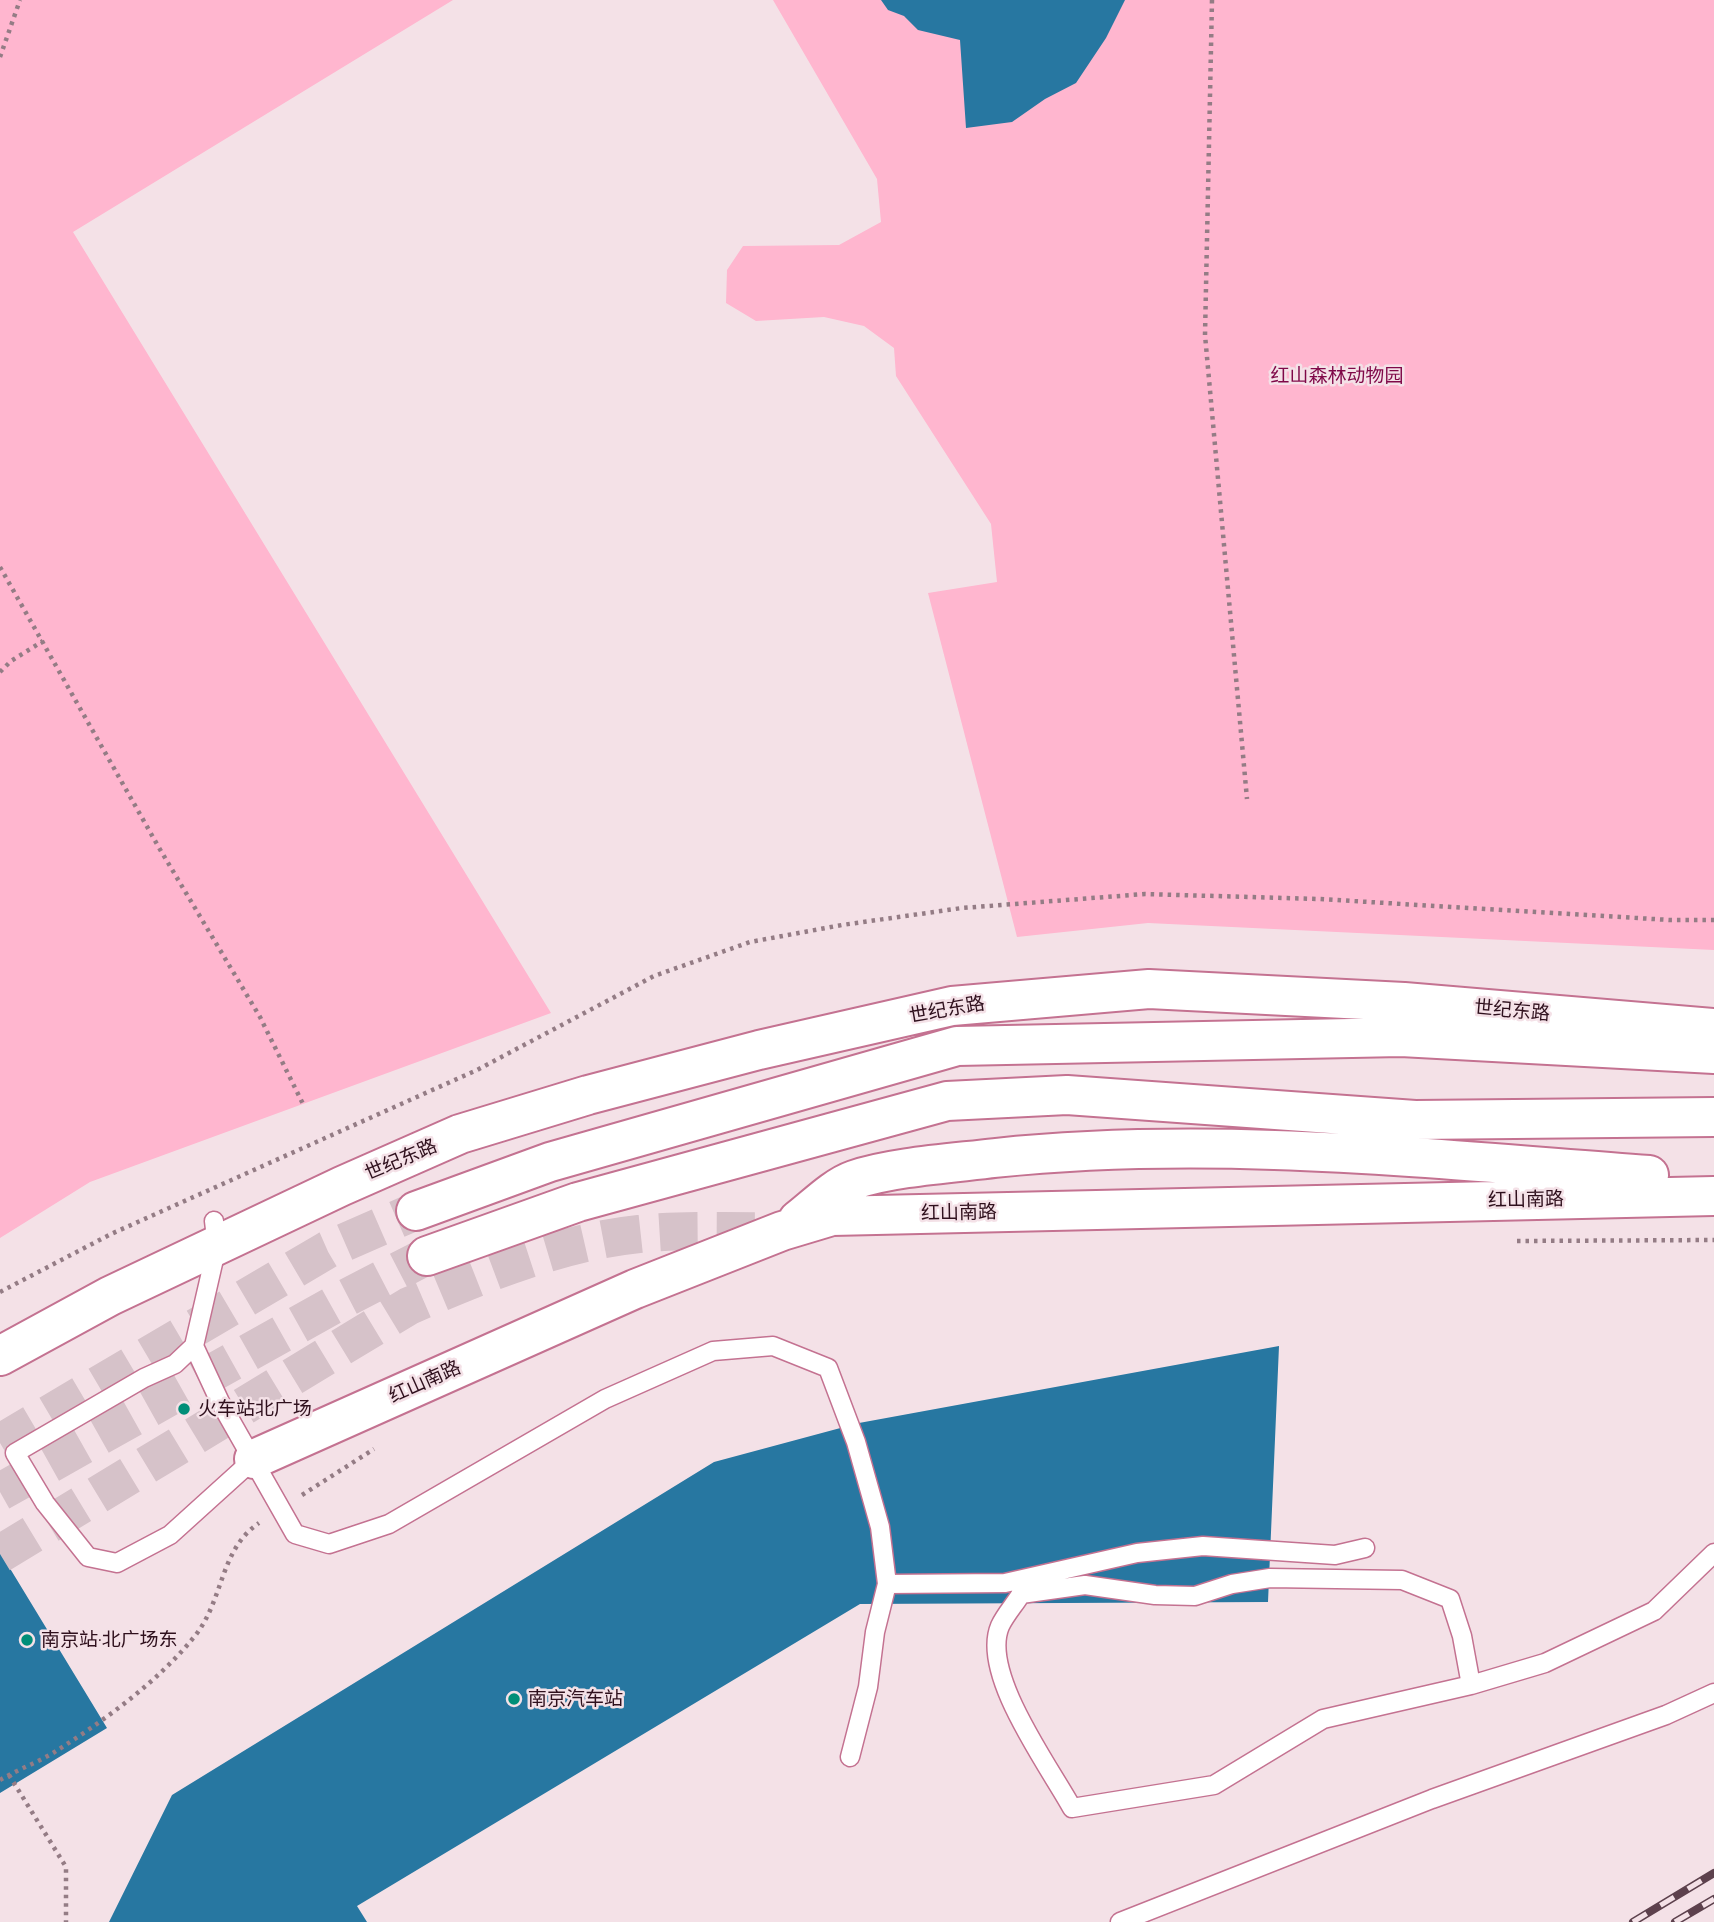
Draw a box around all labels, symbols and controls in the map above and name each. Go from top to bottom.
park label: 红山森林动物园 [1271,365,1403,387]
street label: 世纪东路 [908,992,986,1028]
street label: 世纪东路 [1473,996,1551,1026]
street label: 世纪东路 [362,1135,440,1185]
street label: 红山南路 [1488,1188,1564,1212]
street label: 红山南路 [921,1201,997,1225]
street label: 红山南路 [386,1356,464,1408]
place label: 火车站北广场 [198,1398,312,1420]
marker: 火车站北广场 [176,1401,192,1417]
place label: 南京站·北广场东 [41,1629,178,1651]
marker: 南京站·北广场东 [19,1632,35,1648]
place label: 南京汽车站 [528,1688,623,1710]
marker: 南京汽车站 [506,1691,522,1707]

